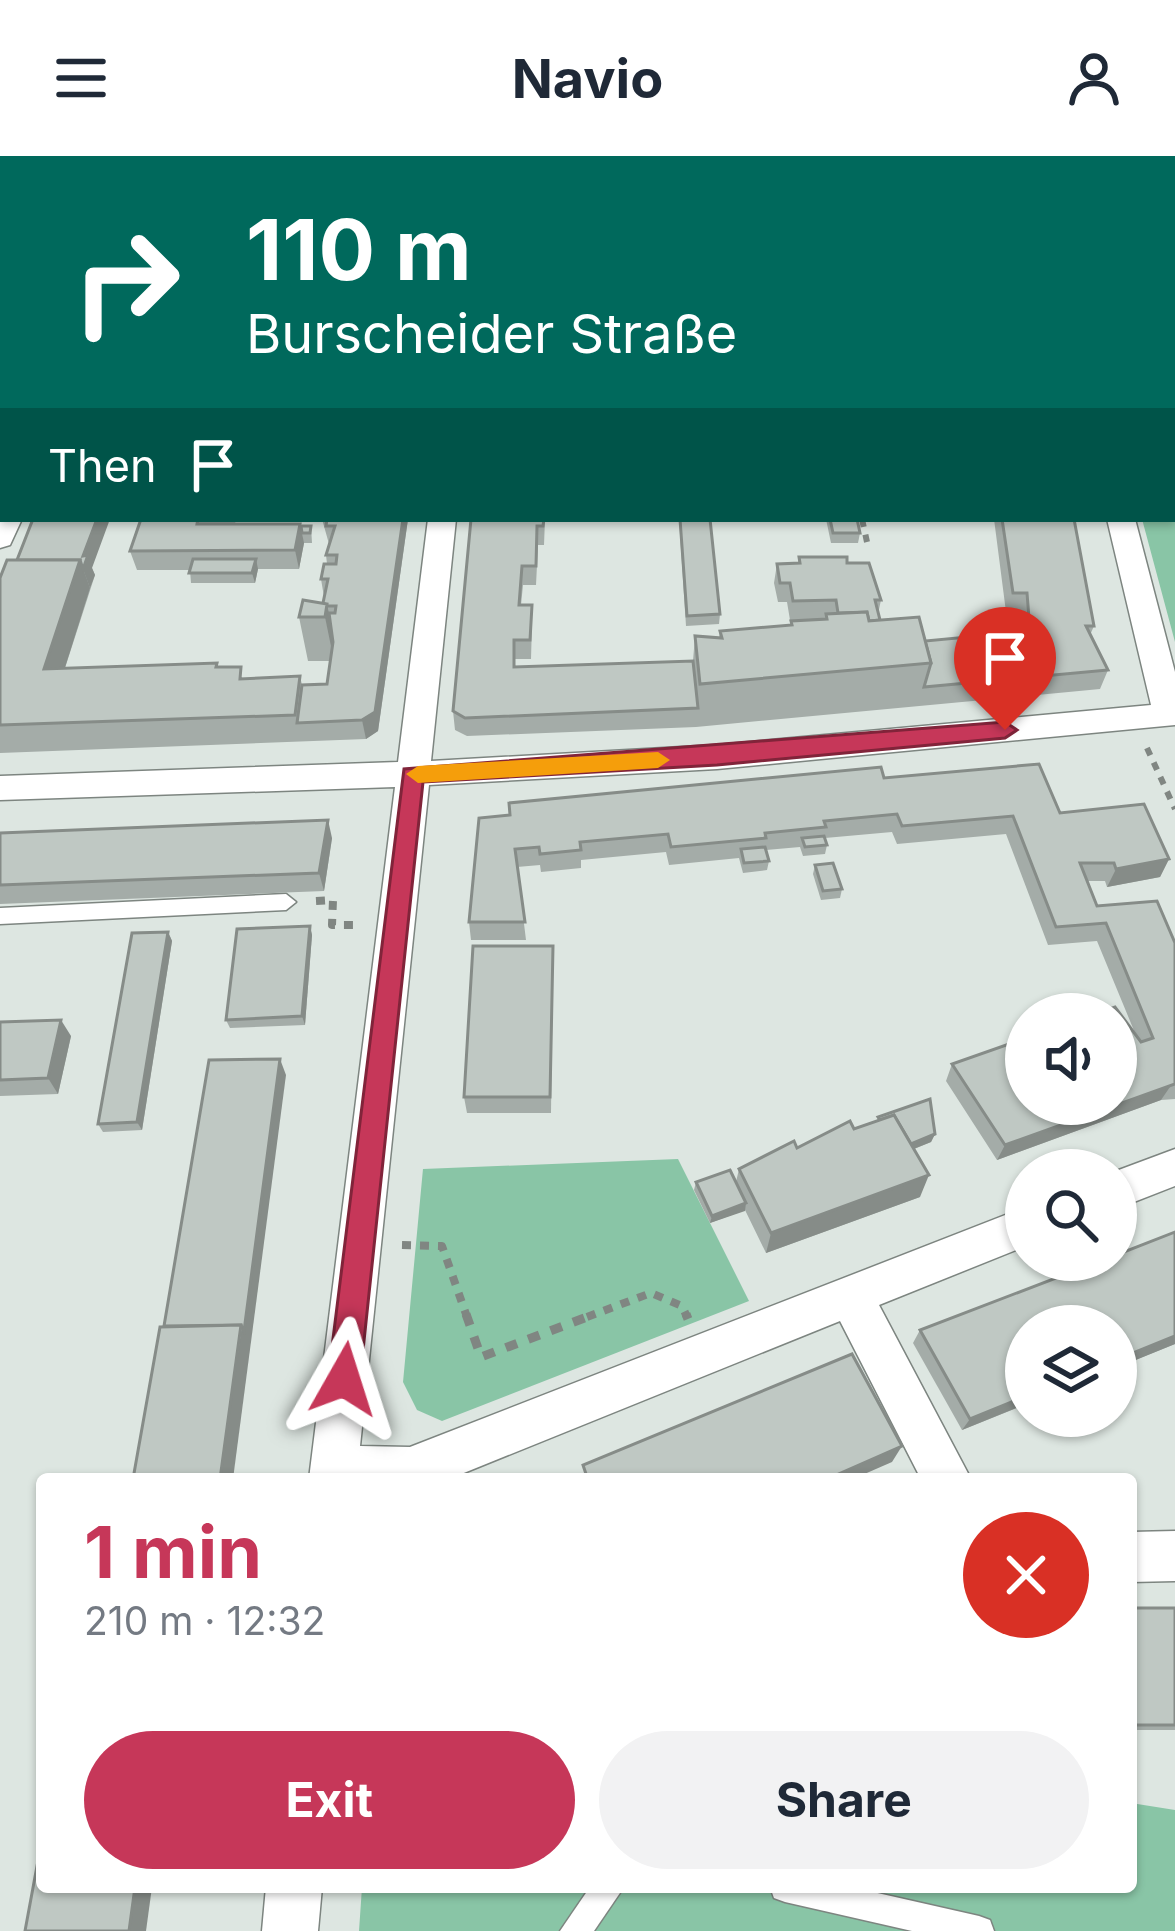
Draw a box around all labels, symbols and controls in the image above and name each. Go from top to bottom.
icon: menu [48,45,114,111]
icon: person [1061,45,1127,111]
text: Navio [512,46,663,111]
text: 110 m [246,199,472,300]
icon: right [48,204,204,360]
text: Burscheider Straße [246,301,737,366]
icon: arrive [180,432,246,498]
text: Then [48,438,156,493]
pin [954,607,1056,730]
icon: arrive [972,625,1038,691]
map controls [1005,993,1137,1437]
button: sound [1005,993,1137,1125]
button: search [1005,1149,1137,1281]
button: layers [1005,1305,1137,1437]
position arrow [281,1316,407,1442]
text: 1 min [84,1508,262,1595]
button: close [963,1512,1089,1638]
text: 210 m · 12:32 [84,1597,325,1644]
button: Exit [84,1731,575,1869]
button: Share [599,1731,1089,1869]

